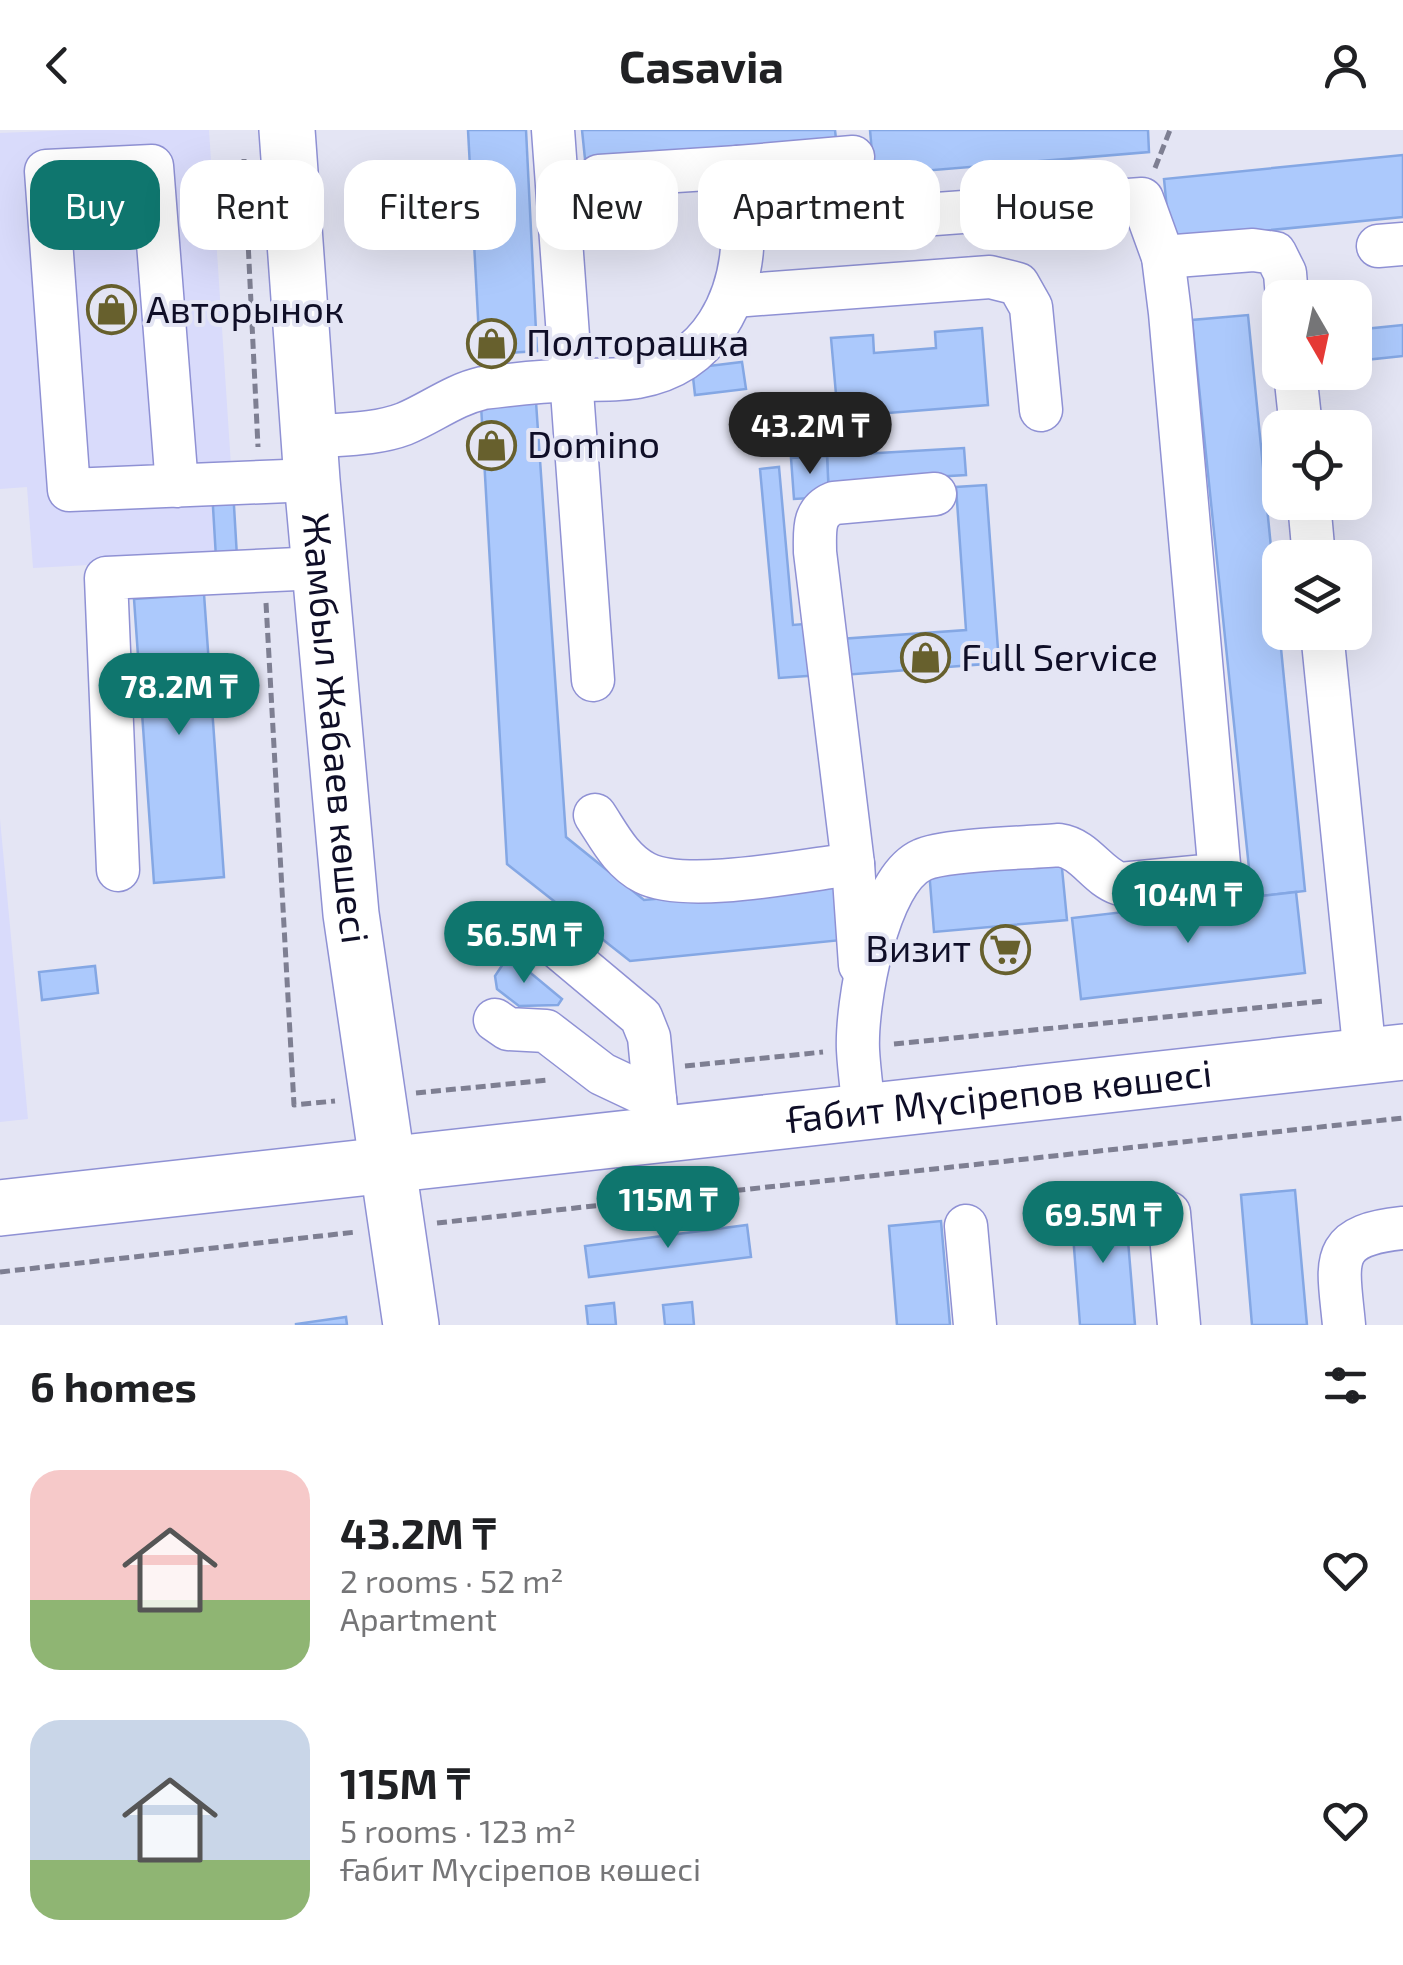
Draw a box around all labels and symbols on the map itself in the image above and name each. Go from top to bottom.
north arrow [1262,280,1372,390]
shop icon: Авторынок [85,284,137,336]
place label: Авторынок [146,285,344,331]
shop icon: Полторашка [465,317,517,369]
place label: Полторашка [526,318,749,364]
pin: 43.2M ₸ [718,392,902,477]
shop icon: Domino [466,419,518,471]
place label: Domino [527,420,660,466]
street label: Жамбыл Жабаев көшесі [294,510,380,946]
shop icon: Full Service [900,632,952,684]
place label: Full Service [961,633,1158,679]
pin: 78.2M ₸ [87,653,271,738]
pin: 104M ₸ [1107,861,1269,946]
pin: 56.5M ₸ [432,901,616,986]
supermarket icon: Визит [980,923,1032,975]
place label: Визит [865,924,971,970]
street label: Ғабит Мүсірепов көшесі [783,1048,1214,1142]
pin: 115M ₸ [587,1166,749,1251]
pin: 69.5M ₸ [1011,1181,1195,1266]

